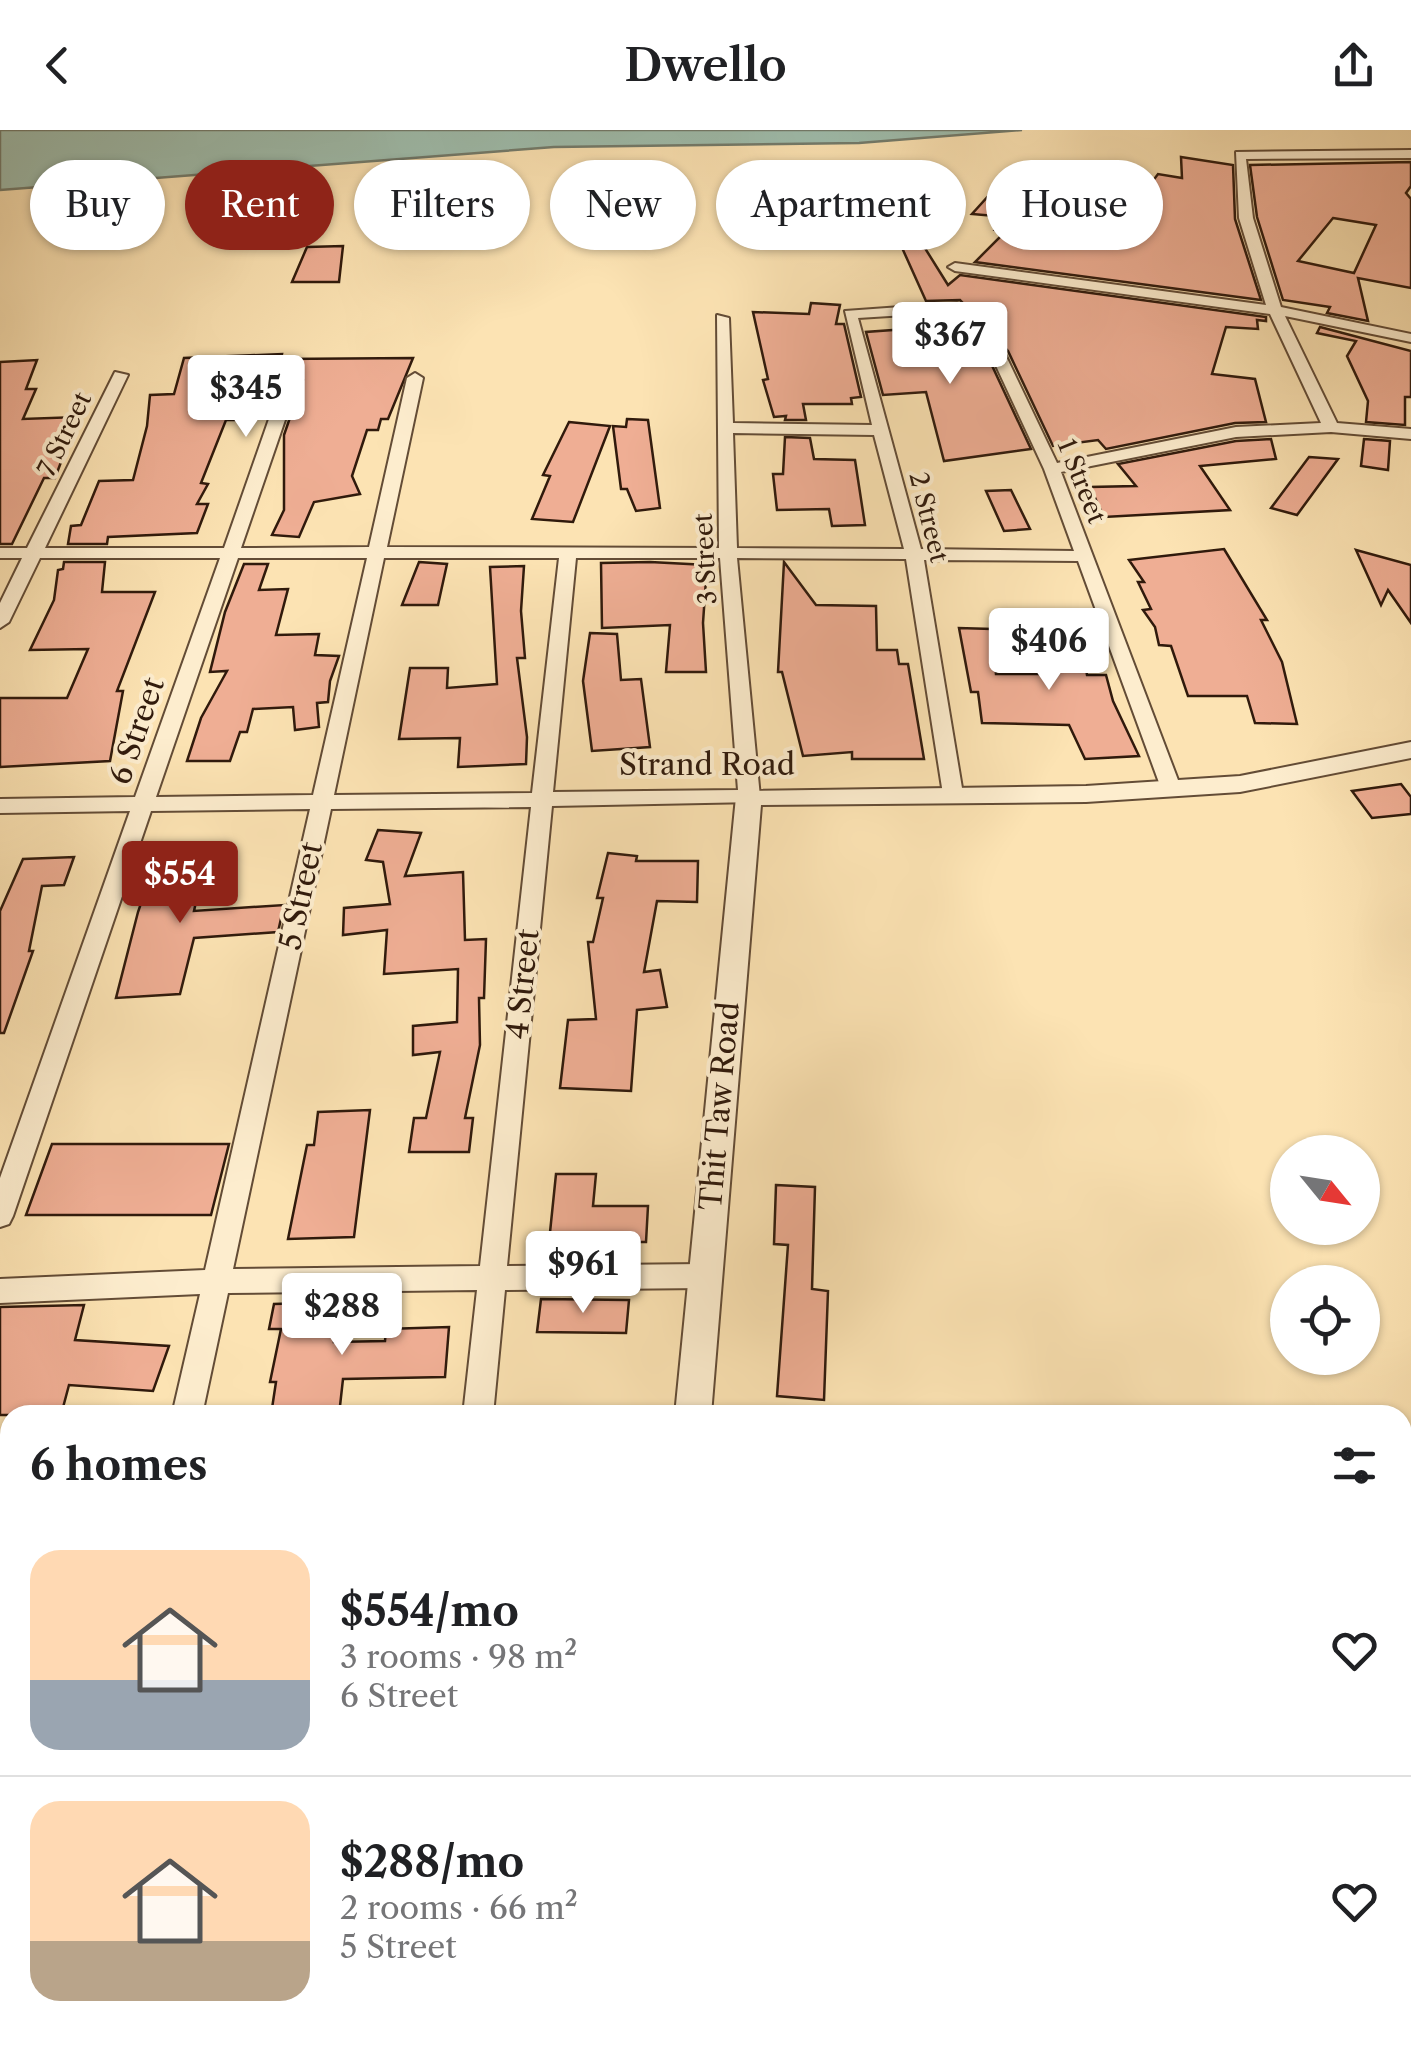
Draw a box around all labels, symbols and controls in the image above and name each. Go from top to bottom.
text: Dwello [624,37,787,93]
icon: back [30,38,85,93]
icon: share [1326,38,1381,93]
chip: Buy [30,160,165,250]
chip: Rent [185,160,334,250]
chip: Filters [354,160,530,250]
chip: New [550,160,696,250]
chip: Apartment [716,160,966,250]
chip: House [986,160,1163,250]
pin: $367 [891,302,1009,387]
text: $367 [914,315,986,354]
pin: $345 [187,355,305,440]
text: $345 [210,368,282,407]
street label: 7 Street [31,387,98,481]
street label: 1 Street [1051,435,1112,528]
street label: 2 Street [902,469,955,566]
street label: 3 Street [688,512,723,605]
pin: $406 [990,608,1108,693]
text: $406 [1011,621,1087,660]
street label: 6 Street [101,672,172,789]
street label: Strand Road [619,746,795,783]
street label: 5 Street [271,838,330,953]
pin: $554 [121,841,239,926]
text: $554 [144,854,216,893]
street label: 4 Street [498,927,547,1041]
street label: Thit Taw Road [692,1000,747,1212]
north arrow [1270,1135,1380,1245]
map controls [1270,1135,1380,1375]
pin: $961 [524,1231,642,1316]
text: $961 [548,1244,618,1283]
button: locate [1270,1265,1380,1375]
pin: $288 [283,1273,401,1358]
text: $288 [304,1286,380,1325]
icon: filters [1327,1438,1382,1493]
text: 6 homes [30,1439,208,1491]
text: $554/mo [340,1585,519,1637]
icon: home [110,1590,230,1710]
icon: heart [1327,1623,1382,1678]
text: 3 rooms · 98 m² [340,1637,577,1676]
text: 6 Street [340,1676,458,1715]
text: $288/mo [340,1836,524,1888]
icon: home [110,1841,230,1961]
icon: heart [1327,1874,1382,1929]
text: 2 rooms · 66 m² [340,1888,578,1927]
text: 5 Street [340,1927,457,1966]

